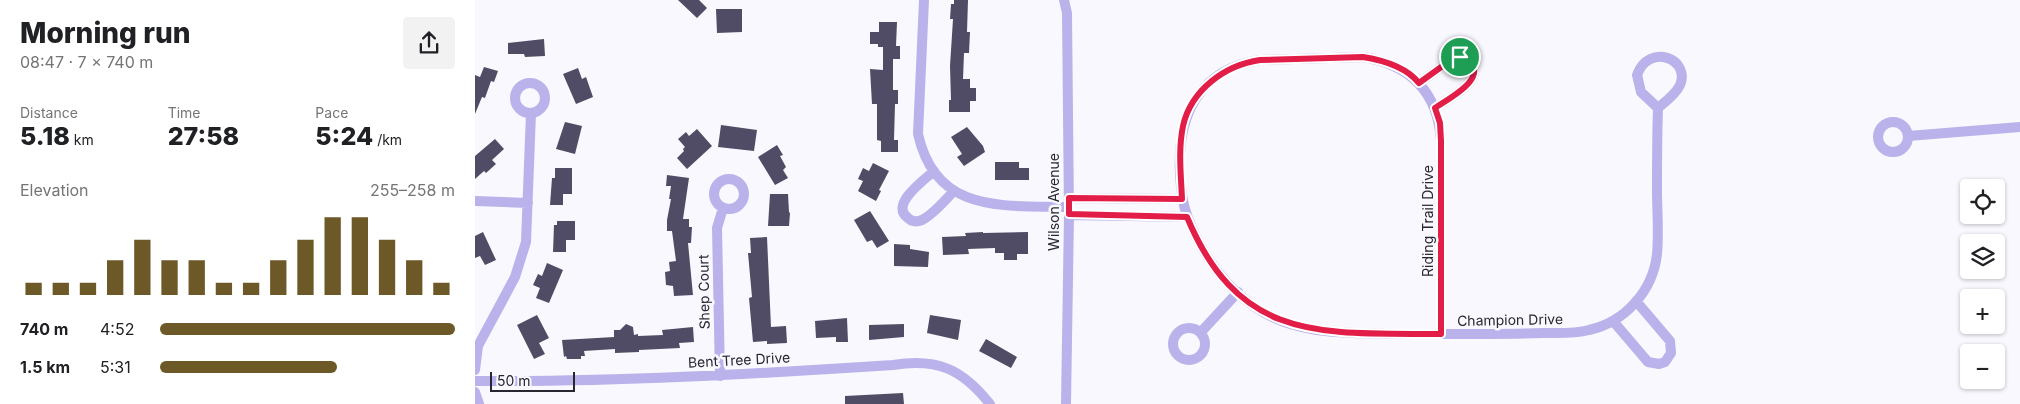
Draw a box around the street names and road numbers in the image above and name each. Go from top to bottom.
street label: Wilson Avenue [1045,153,1062,251]
street label: Riding Trail Drive [1419,165,1436,277]
street label: Shep Court [694,254,713,330]
street label: Champion Drive [1457,310,1563,329]
street label: Bent Tree Drive [687,348,791,371]

